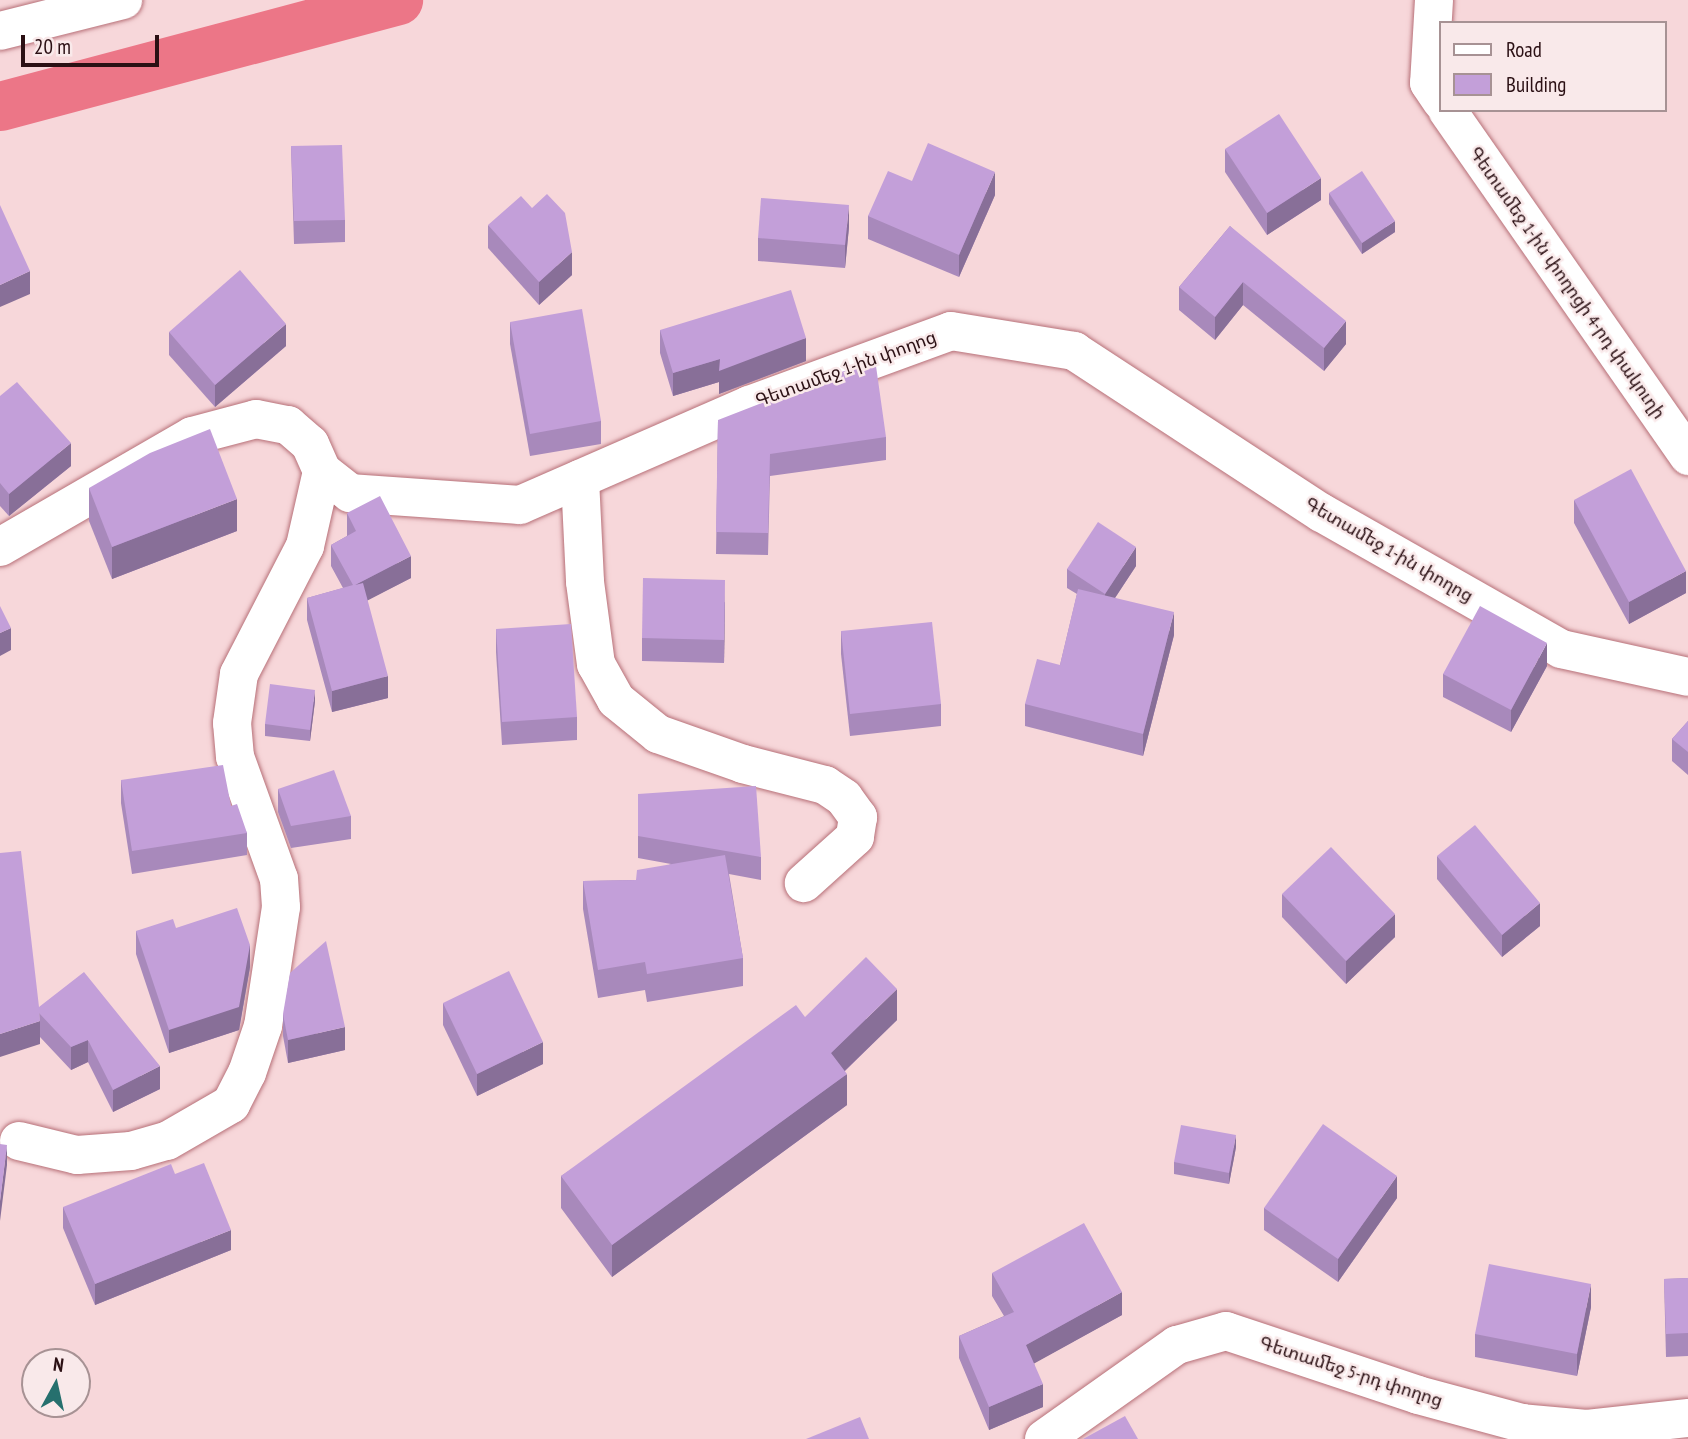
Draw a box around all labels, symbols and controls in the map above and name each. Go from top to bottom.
scale bar [24,21,163,65]
legend [1440,21,1667,112]
text: 20 m [34,33,71,60]
text: Road [1506,36,1542,63]
text: Building [1506,71,1566,98]
street label: Գետամեջ 1-ին փողոցի 4-րդ փակուղի [1464,143,1670,423]
street label: Գետամեջ 1-ին փողոց [753,326,939,412]
street label: Գետամեջ 1-ին փողոց [1301,493,1477,607]
street label: Գետամեջ 5-րդ փողոց [1257,1332,1445,1412]
north arrow [21,1348,91,1418]
text: N [52,1352,65,1377]

